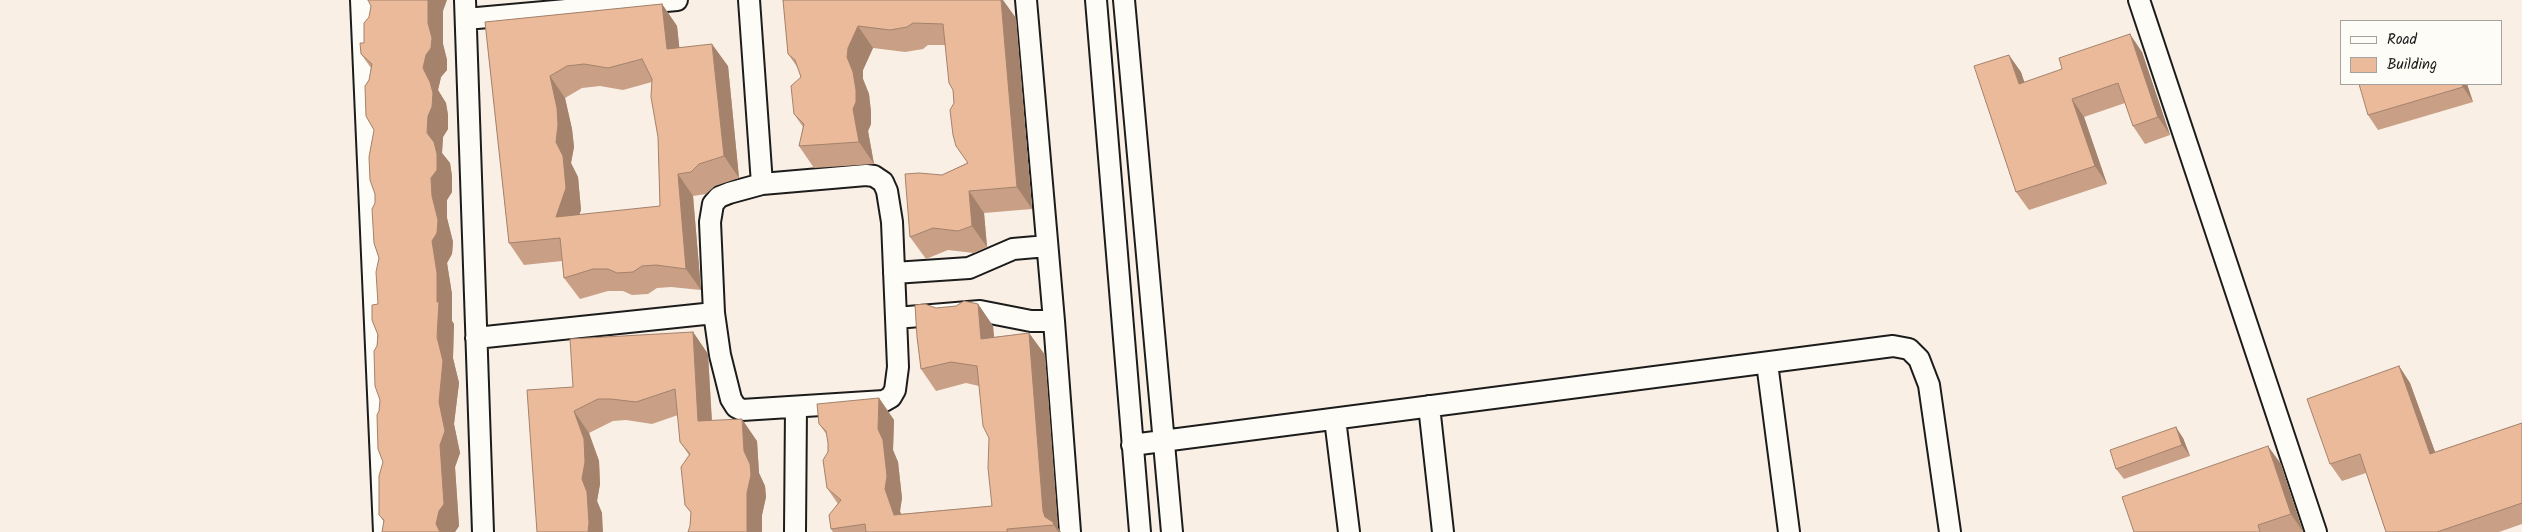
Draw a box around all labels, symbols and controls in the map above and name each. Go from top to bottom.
legend [2340,20,2502,85]
text: Road [2387,28,2417,52]
text: Building [2387,53,2437,77]

